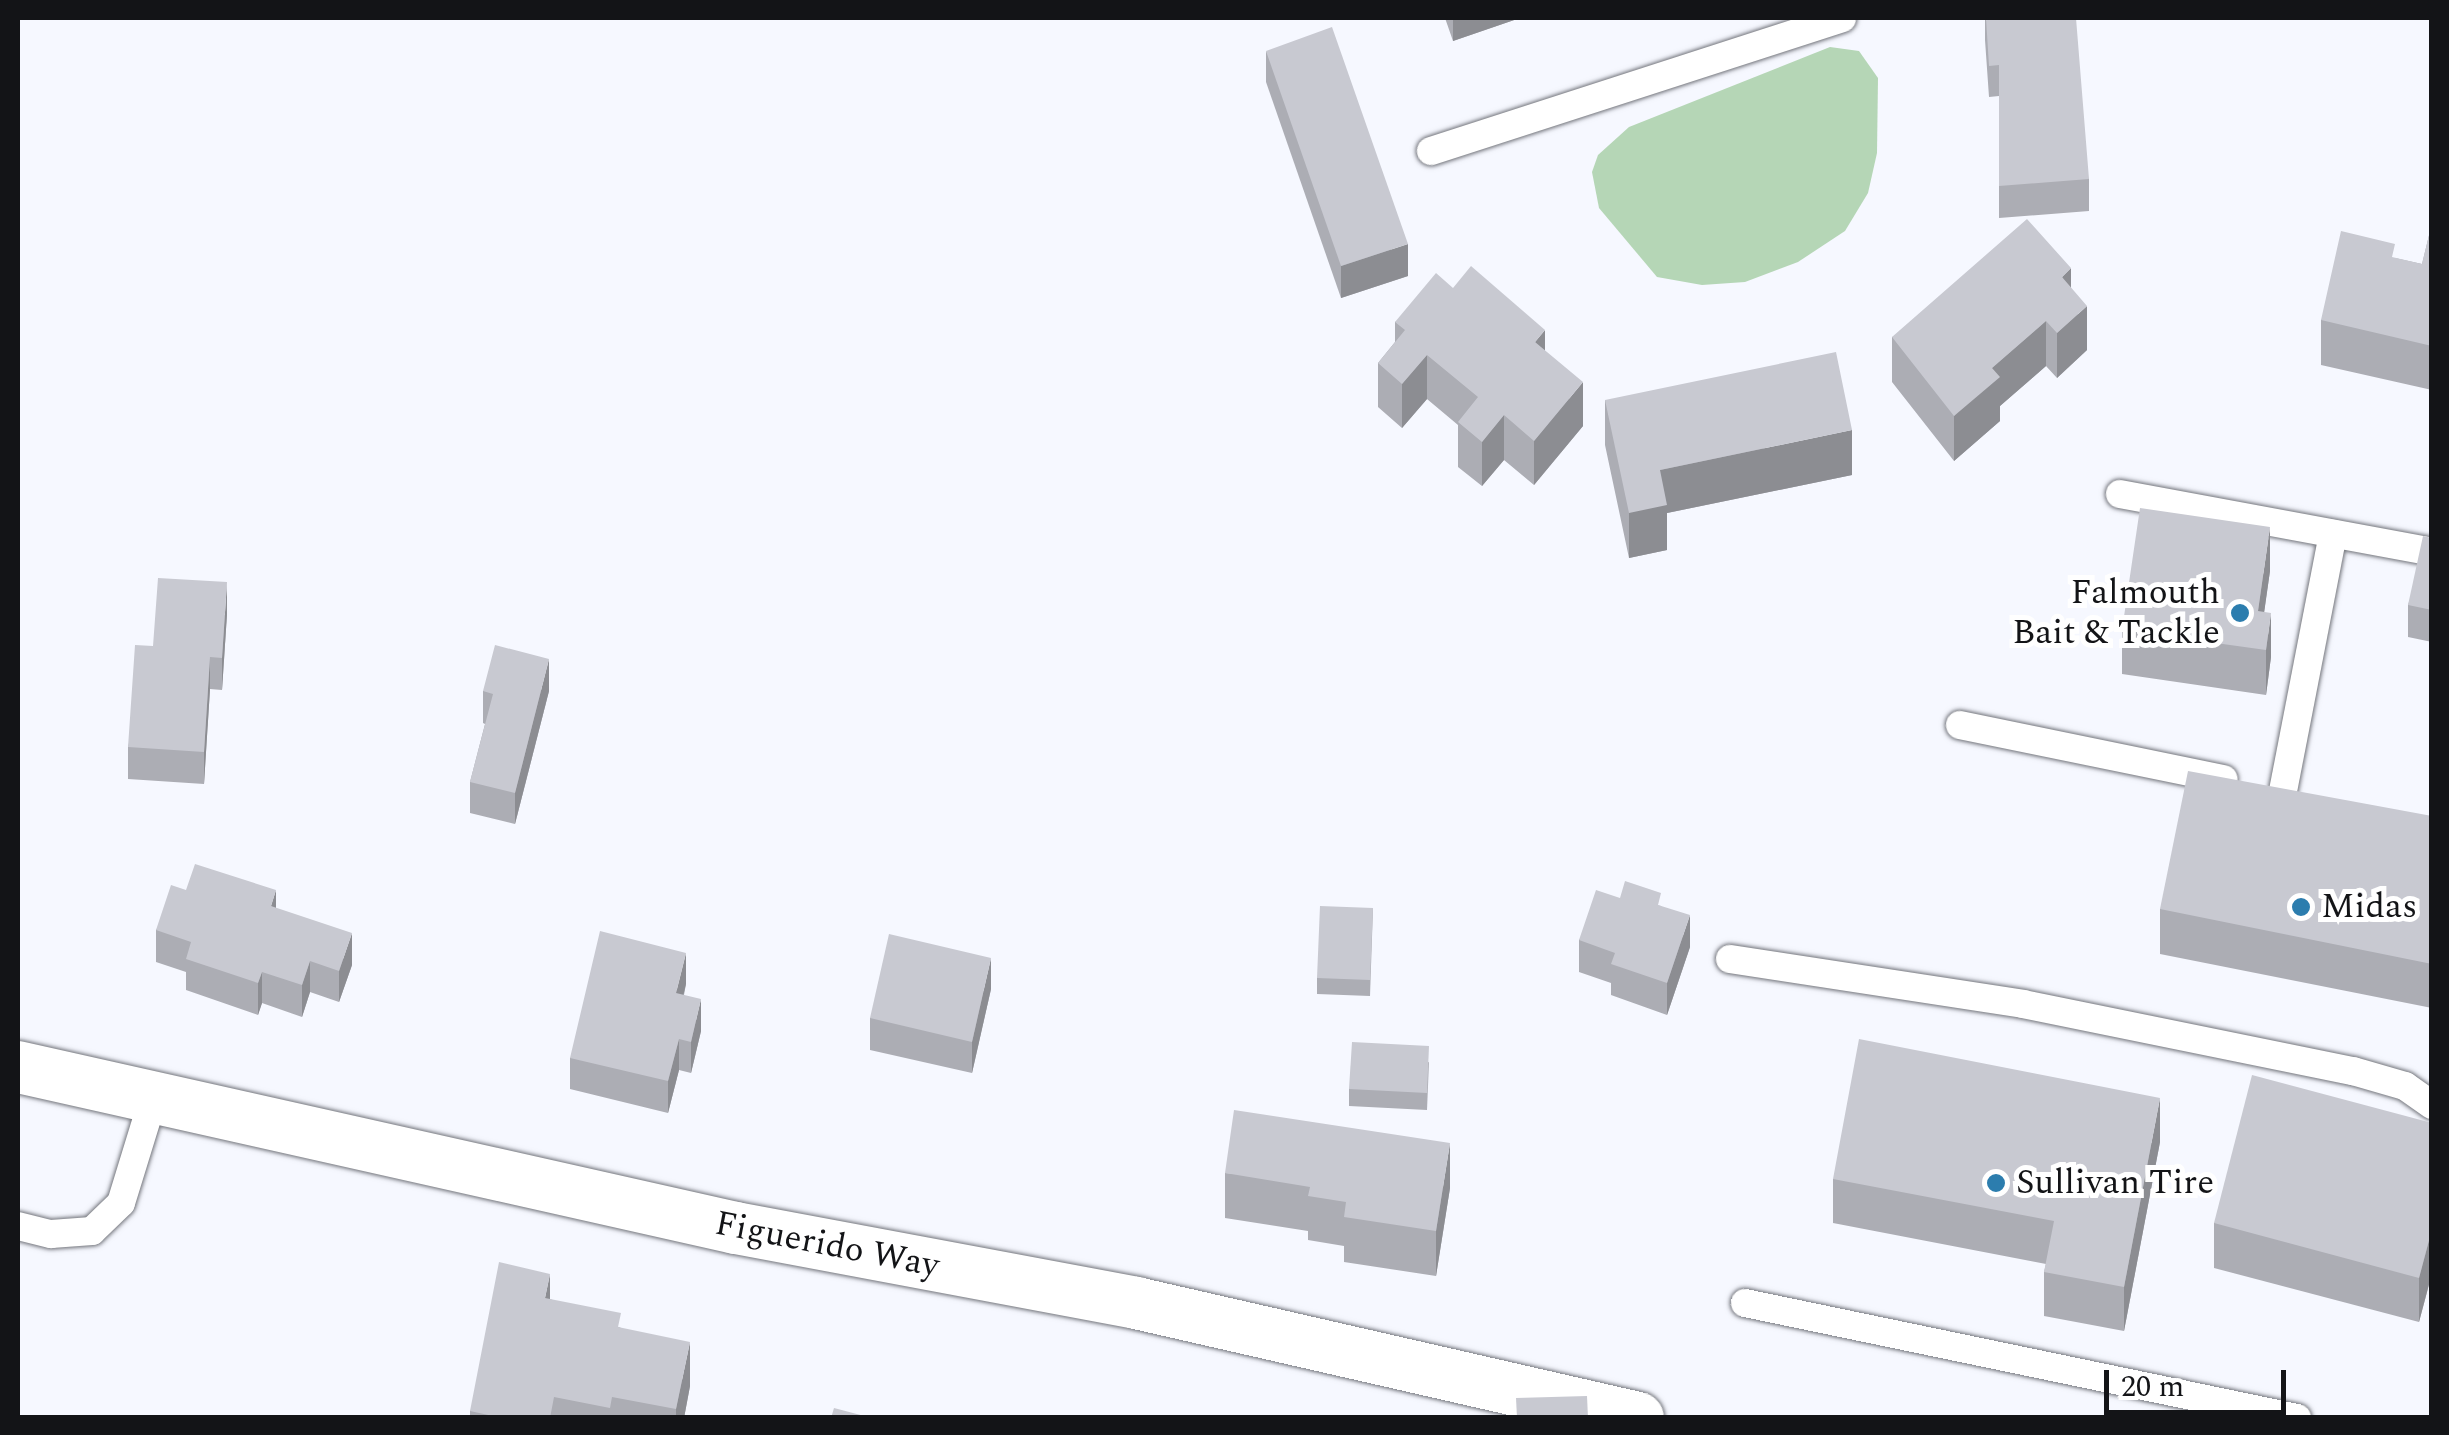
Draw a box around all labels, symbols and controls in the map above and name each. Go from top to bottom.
place label: Falmouth Bait & Tackle [2012,572,2220,654]
marker: Falmouth Bait & Tackle [2229,602,2251,624]
place label: Midas [2321,886,2417,928]
marker: Midas [2290,896,2312,918]
place label: Sullivan Tire [2016,1162,2214,1204]
marker: Sullivan Tire [1985,1172,2007,1194]
street label: Figuerido Way [711,1203,943,1287]
scale bar [2109,1350,2292,1412]
text: 20 m [2121,1364,2184,1410]

